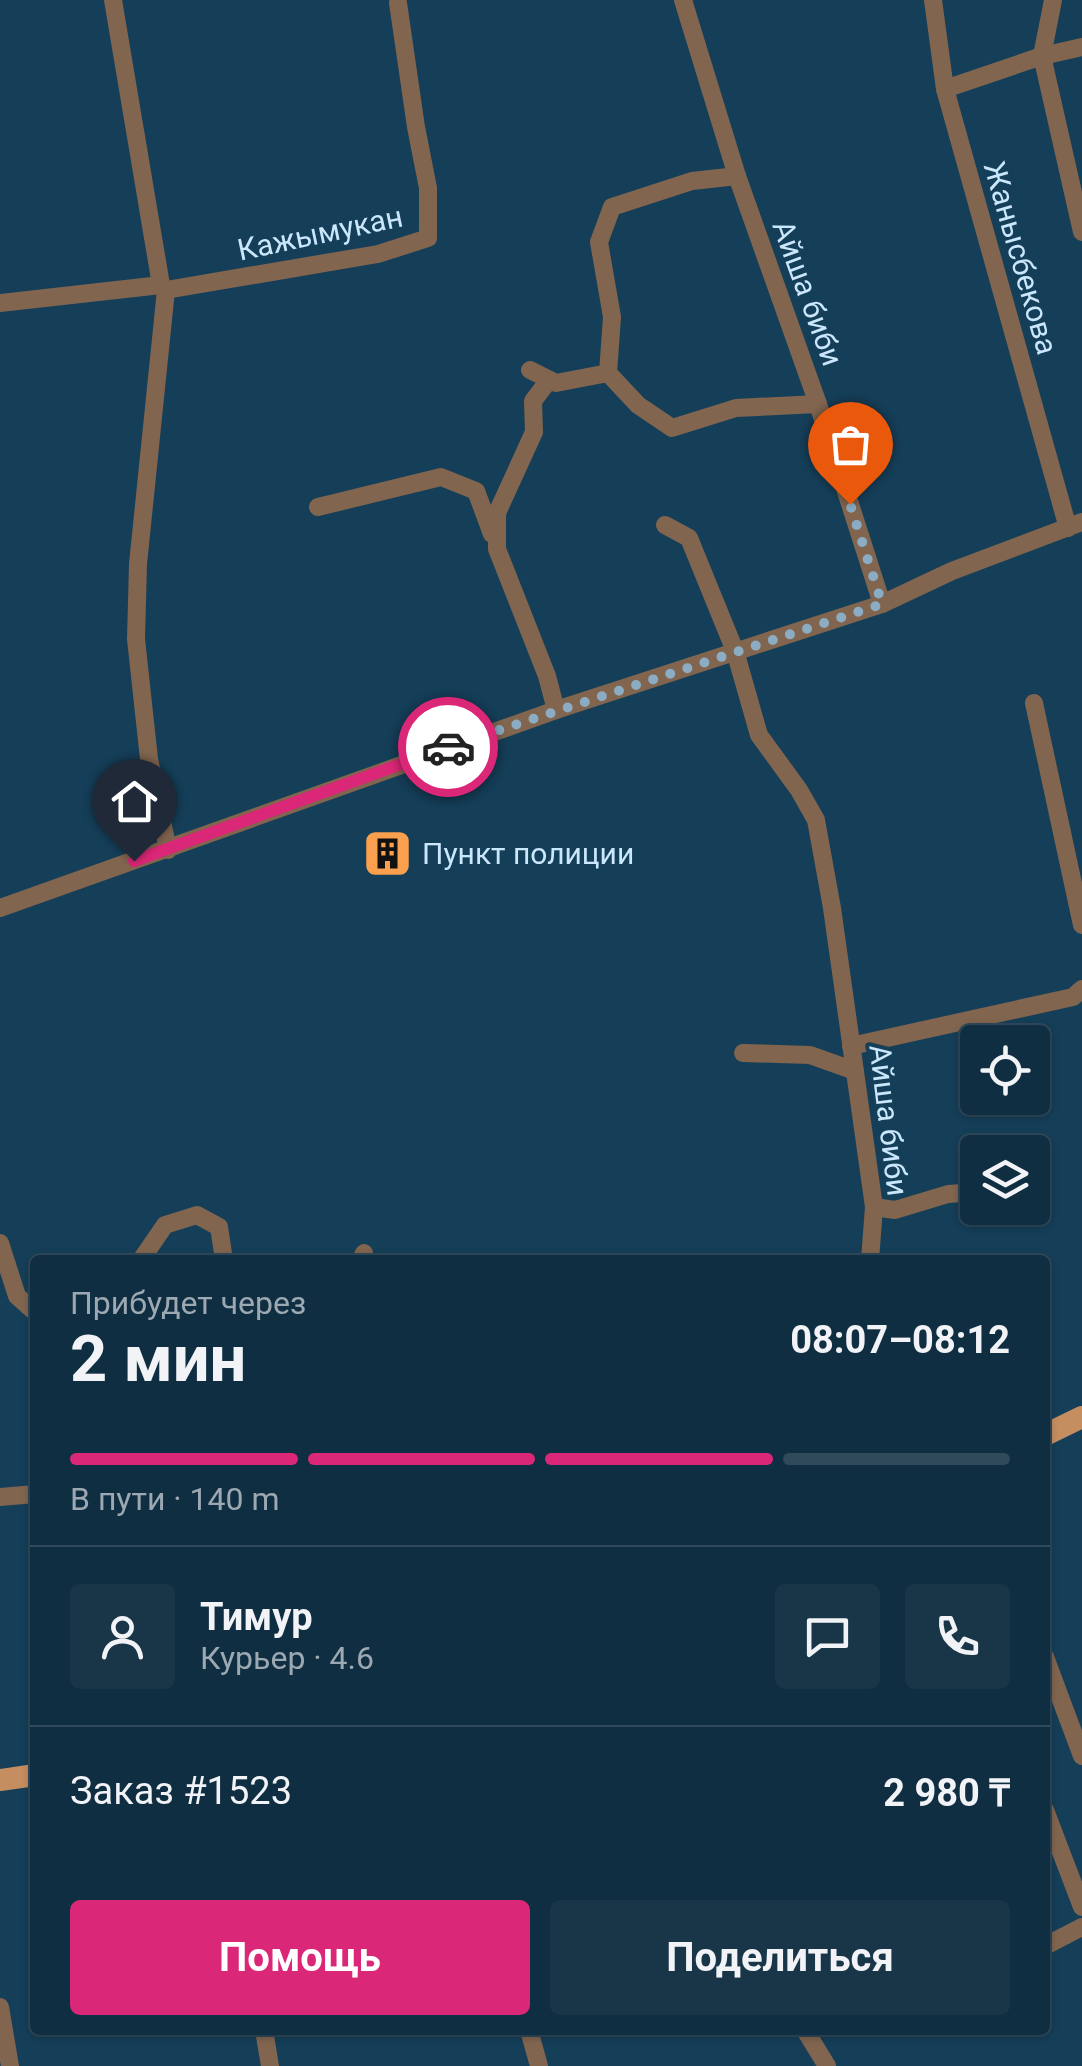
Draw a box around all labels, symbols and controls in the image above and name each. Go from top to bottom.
street label: Жанысбекова [977,158,1065,358]
street label: Кажымукан [234,198,406,268]
street label: Айша биби [766,215,850,371]
pin [808,402,893,505]
icon: bag [823,417,878,472]
courier [398,697,498,797]
icon: car [421,720,476,775]
pin [92,759,177,862]
icon: home [107,774,162,829]
building icon: Пункт полиции [361,827,413,879]
place label: Пункт полиции [422,836,634,871]
map controls [960,1025,1050,1225]
button: locate [960,1025,1050,1115]
street label: Айша биби [862,1042,916,1198]
button: layers [960,1135,1050,1225]
text: Прибудет через [70,1284,306,1322]
text: 08:07–08:12 [790,1318,1010,1362]
text: 2 мин [70,1321,246,1397]
text: В пути · 140 m [70,1480,280,1518]
button: person [70,1584,175,1689]
button: chat [775,1584,880,1689]
button: phone [905,1584,1010,1689]
text: Тимур [200,1595,313,1639]
text: Курьер · 4.6 [200,1639,374,1677]
text: Заказ #1523 [70,1769,292,1813]
text: 2 980 ₸ [883,1771,1010,1815]
button: Помощь [70,1900,530,2015]
button: Поделиться [550,1900,1010,2015]

